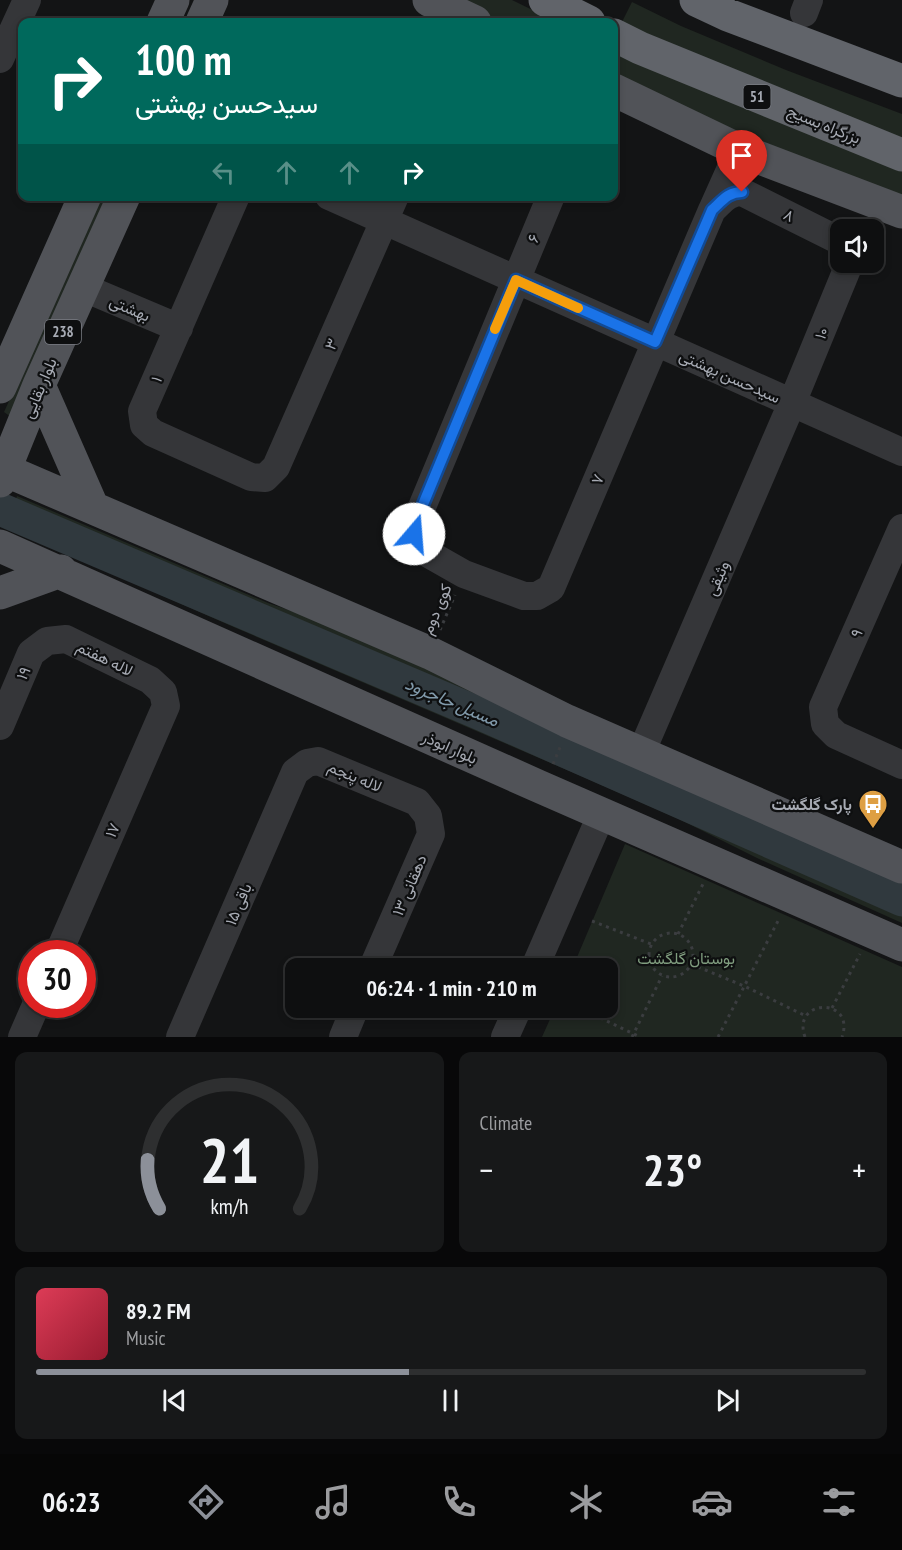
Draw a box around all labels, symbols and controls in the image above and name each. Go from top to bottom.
text: 100 m [135,32,232,87]
icon: right [36,42,114,120]
road number: 51 [744,85,771,109]
text: سیدحسن بهشتی [135,86,318,120]
street label: بزرگراه بسیج [784,100,864,150]
pin [716,130,767,192]
icon: arrive [725,139,758,172]
icon: left [207,156,240,189]
icon: ahead [270,156,303,189]
icon: ahead [333,156,366,189]
icon: right [396,156,429,189]
street label: ۸ [780,204,798,226]
map controls [830,219,884,273]
button: sound [830,219,884,273]
street label: ۶ [522,230,544,245]
street label: بهشتی [106,291,153,326]
road number: 238 [45,320,81,344]
street label: ۱۰ [810,324,832,342]
street label: ۳ [320,335,342,353]
street label: سیدحسن بهشتی [676,345,784,408]
street label: بلوار بقایی [17,355,62,422]
street label: ۱ [146,373,166,385]
street label: ۷ [586,471,608,487]
position arrow [382,502,446,566]
street label: وثیقی [701,557,734,599]
street label: کوی دوم [416,581,457,638]
street label: ۹ [845,625,867,641]
street label: لاله هفتم [73,636,137,681]
street label: ۱۹ [11,663,35,683]
water label: مسیل جاجرود [402,671,503,732]
street label: بلوار ابوذر [418,726,481,769]
street label: لاله پنجم [324,756,385,798]
bus stop icon: پارک گلگشت [857,788,889,830]
place label: پارک گلگشت [771,794,852,816]
street label: ۱۷ [100,820,124,840]
street label: دهقانی ۱۳ [387,851,432,919]
street label: باقی ۱۵ [220,880,257,929]
speed limit sign: 30 [18,940,96,1018]
park label: بوستان گلگشت [637,948,735,969]
text: 06:24 · 1 min · 210 m [366,974,537,1002]
text: Climate [480,1110,532,1136]
text: 21 [199,1119,259,1200]
text: 23° [643,1140,702,1198]
text: − [480,1148,493,1191]
text: + [852,1148,866,1191]
text: km/h [210,1192,248,1220]
text: 89.2 FM [126,1297,191,1325]
text: Music [126,1325,166,1351]
icon: previous [158,1384,191,1417]
icon: pause [434,1384,467,1417]
icon: next [711,1384,744,1417]
icon: directions [185,1481,227,1523]
icon: music [312,1481,354,1523]
icon: phone [438,1481,480,1523]
icon: climate [565,1481,607,1523]
icon: car [691,1481,733,1523]
icon: filters [818,1481,860,1523]
text: 06:23 [42,1485,101,1519]

